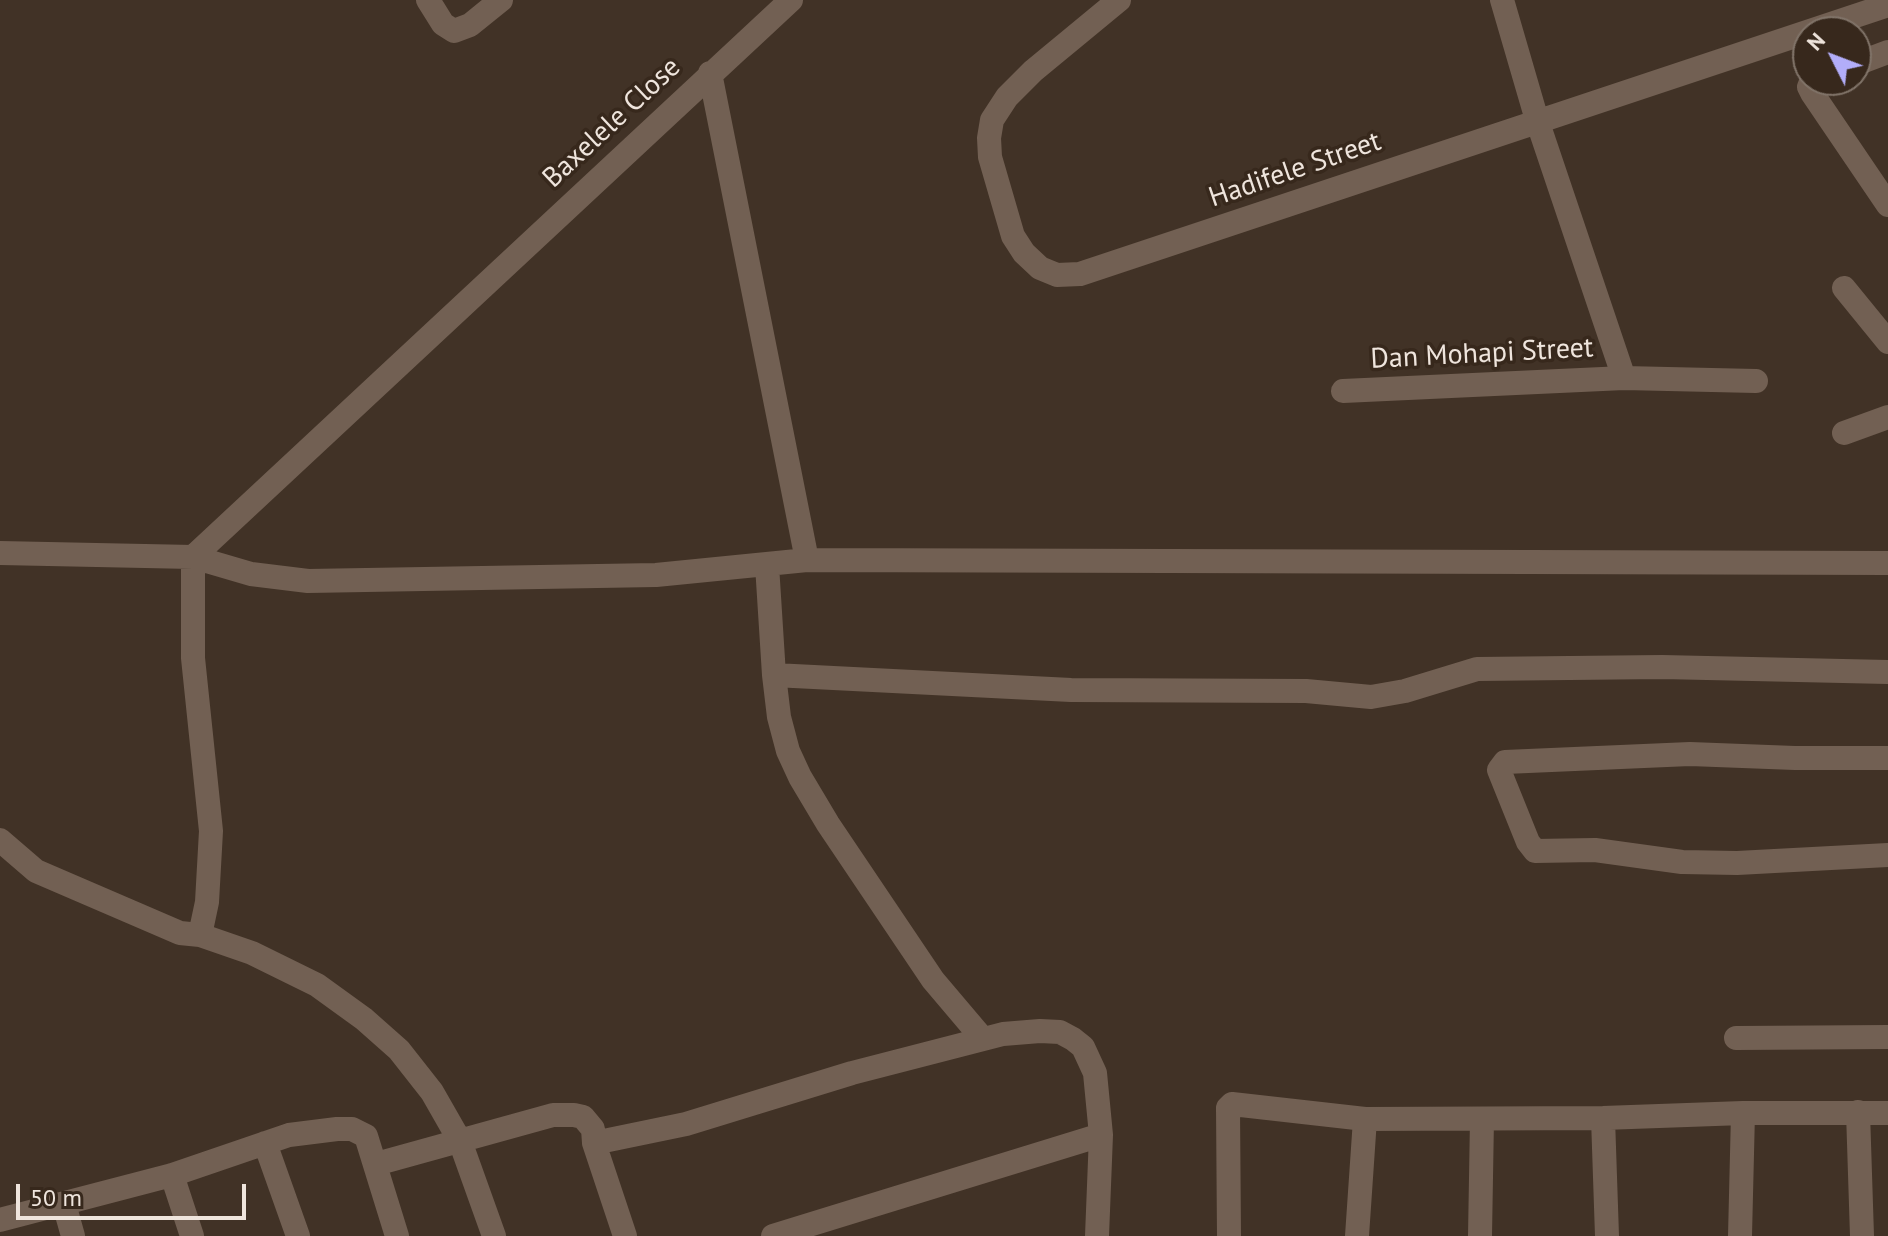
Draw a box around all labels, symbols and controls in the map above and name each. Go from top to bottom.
north arrow [1792,16,1872,96]
text: N [1800,27,1831,56]
street label: Baxelele Close [536,51,688,195]
street label: Hadifele Street [1205,125,1385,215]
street label: Dan Mohapi Street [1370,331,1594,377]
scale bar [20,1168,250,1218]
text: 50 m [30,1182,82,1213]

